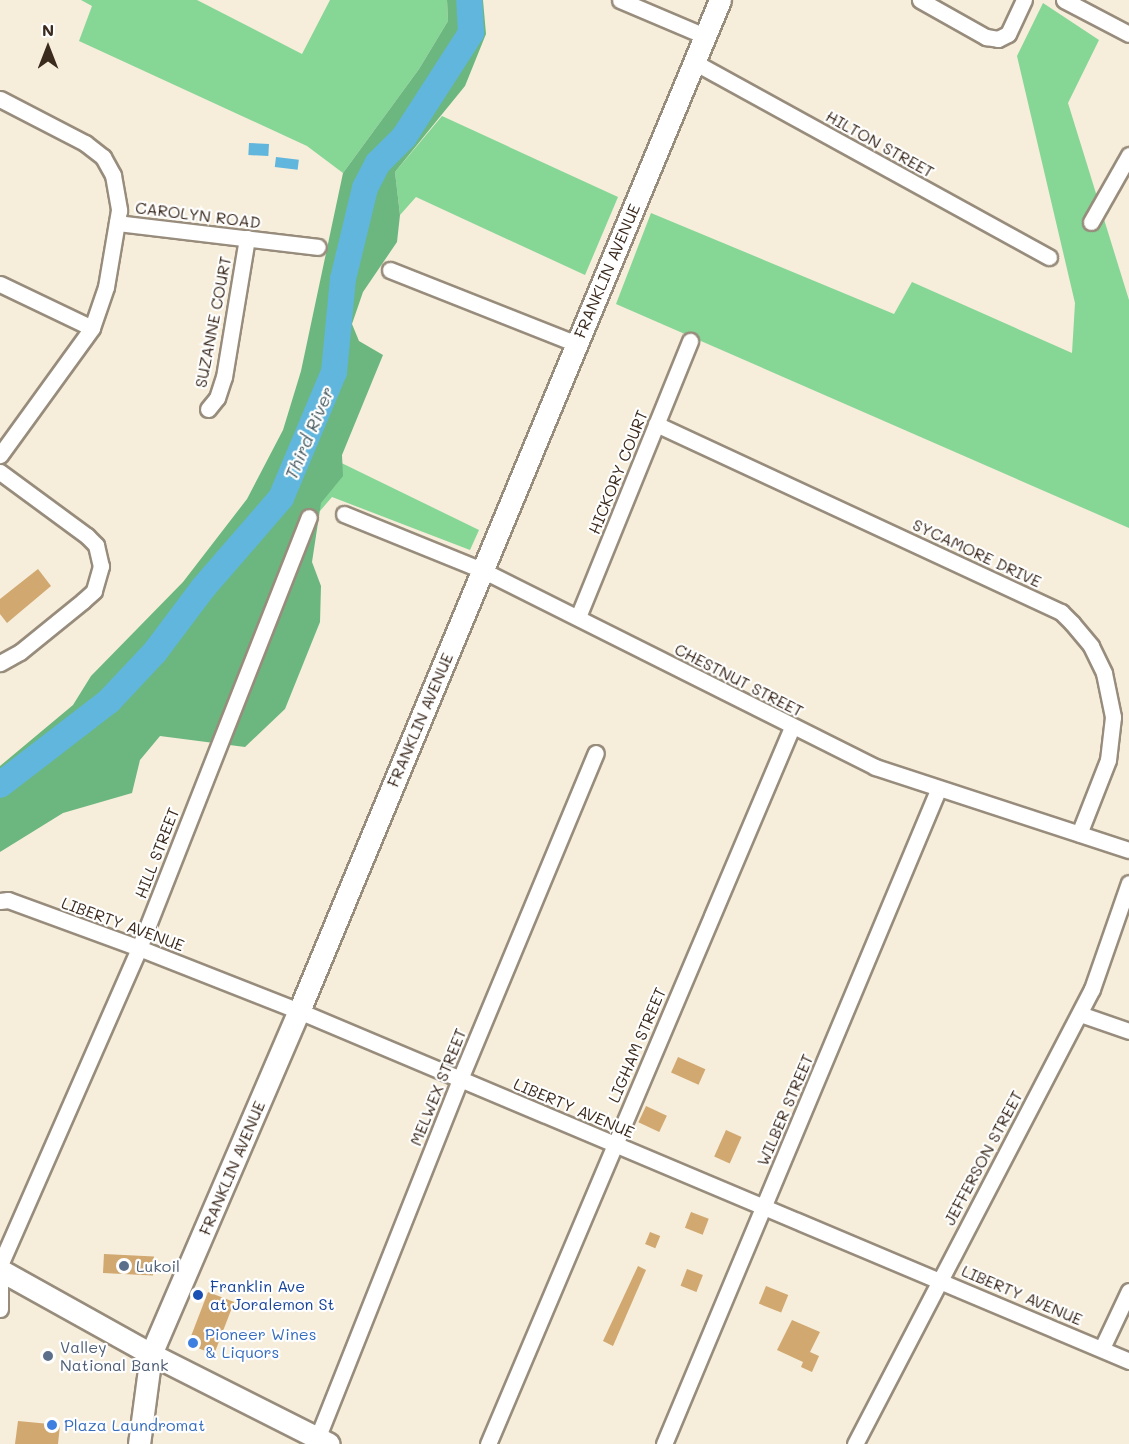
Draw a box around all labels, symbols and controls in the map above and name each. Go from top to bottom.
north arrow [18,18,78,78]
text: N [42,19,54,40]
street label: HILTON STREET [823,106,937,182]
street label: CAROLYN ROAD [134,198,262,232]
street label: FRANKLIN AVENUE [570,201,644,341]
street label: SUZANNE COURT [191,255,235,389]
water label: Third River [280,383,338,483]
street label: HICKORY COURT [584,407,652,537]
street label: SYCAMORE DRIVE [910,515,1044,591]
street label: CHESTNUT STREET [671,639,807,721]
street label: FRANKLIN AVENUE [383,650,457,790]
street label: HILL STREET [131,805,183,901]
street label: LIBERTY AVENUE [59,893,187,955]
street label: LIGHAM STREET [604,985,670,1105]
street label: MELWEX STREET [406,1026,470,1148]
street label: WILBER STREET [753,1051,817,1169]
street label: LIBERTY AVENUE [511,1074,637,1142]
street label: JEFFERSON STREET [939,1088,1027,1228]
street label: FRANKLIN AVENUE [195,1098,269,1238]
place label: Lukoil [136,1256,180,1276]
marker: Lukoil [117,1259,131,1273]
street label: LIBERTY AVENUE [959,1261,1085,1329]
place label: Franklin Ave at Joralemon St [210,1276,335,1314]
marker: Franklin Ave at Joralemon St [191,1288,205,1302]
place label: Pioneer Wines & Liquors [205,1324,316,1362]
marker: Pioneer Wines & Liquors [186,1336,200,1350]
place label: Valley National Bank [60,1337,168,1375]
marker: Valley National Bank [41,1349,55,1363]
place label: Plaza Laundromat [64,1415,205,1435]
marker: Plaza Laundromat [45,1418,59,1432]

